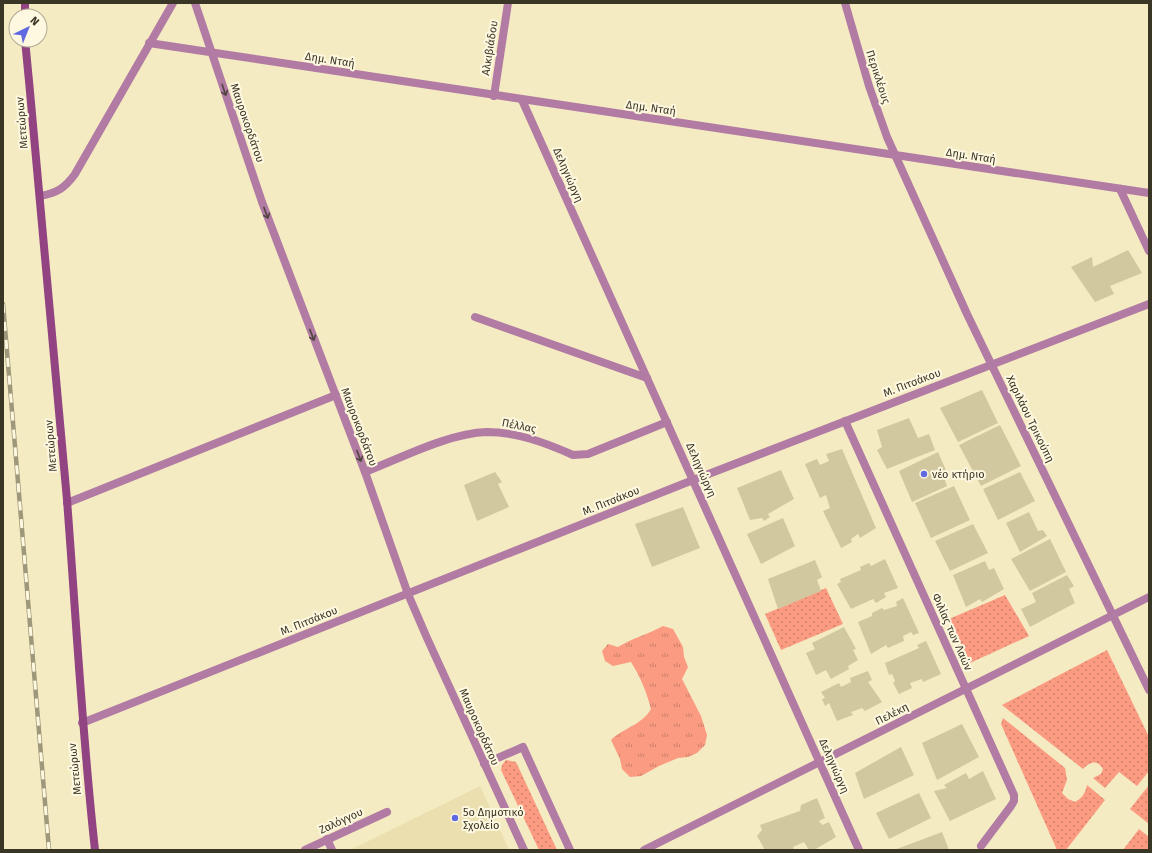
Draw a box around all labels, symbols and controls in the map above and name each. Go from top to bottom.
north arrow [8,8,48,48]
text: N [27,14,42,28]
street label: Αλκιβιάδου [479,19,501,77]
street label: Περικλέους [863,48,893,106]
street label: Δημ. Νταή [304,50,356,70]
street label: Μαυροκορδάτου [227,82,267,164]
one-way arrow [221,84,228,97]
street label: Μετεώρων [13,96,31,149]
street label: Δημ. Νταή [625,98,677,118]
street label: Δεληγιώργη [550,146,586,204]
street label: Δημ. Νταή [945,146,997,166]
one-way arrow [263,207,271,219]
one-way arrow [309,328,317,340]
street label: Μ. Πιτσάκου [881,366,943,400]
street label: Χαριλάου Τρικούπη [1003,373,1057,465]
street label: Μαυροκορδάτου [338,386,380,468]
street label: Πέλλας [501,416,537,436]
street label: Μετεώρων [42,419,60,472]
street label: Δεληγιώργη [683,441,719,499]
one-way arrow [355,450,363,462]
place label: νέο κτήριο [931,468,985,481]
marker: νέο κτήριο [919,469,929,479]
street label: Μ. Πιτσάκου [580,484,642,518]
street label: Φιλίας των Λαών [929,591,975,673]
street label: Μ. Πιτσάκου [278,604,340,638]
street label: Μαυροκορδάτου [456,687,502,767]
street label: Πελέκη [873,700,911,728]
street label: Δεληγιώργη [816,737,852,795]
street label: Μετεώρων [66,742,84,796]
street label: Ζαλόγγου [317,805,365,837]
place label: 5ο Δημοτικό Σχολείο [463,806,524,832]
marker: 5ο Δημοτικό Σχολείο [450,813,460,823]

